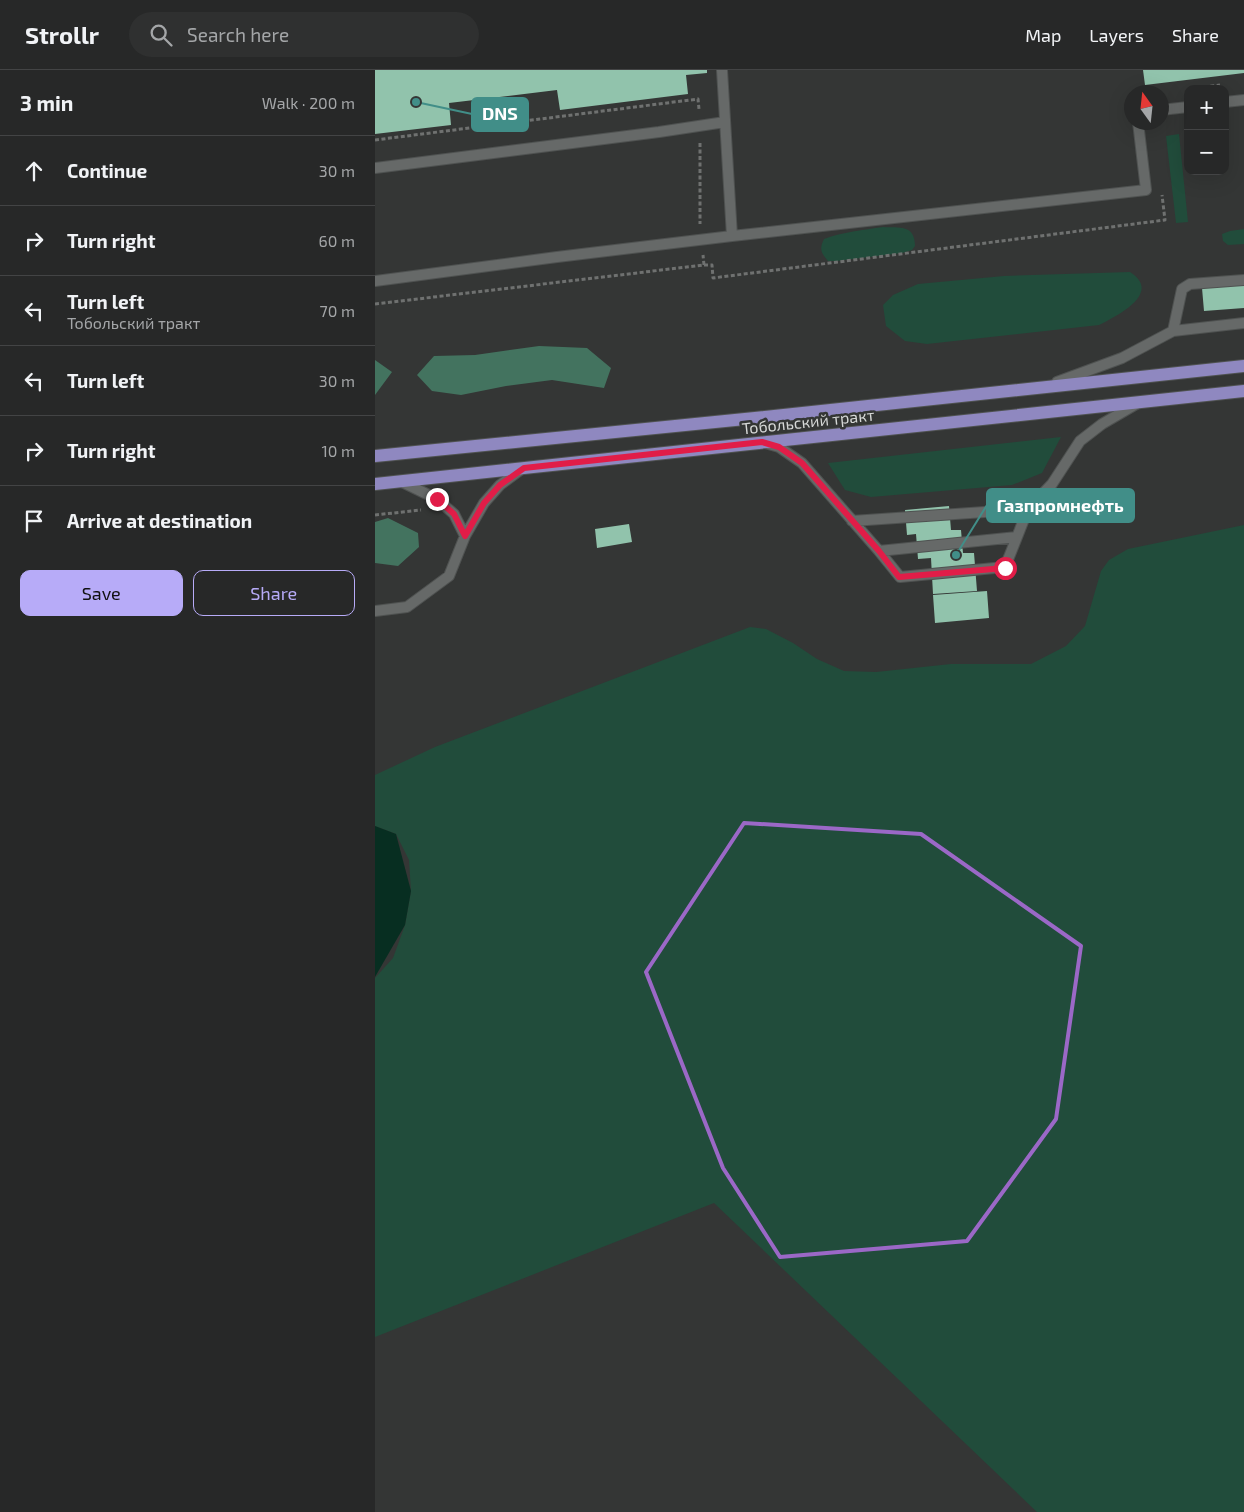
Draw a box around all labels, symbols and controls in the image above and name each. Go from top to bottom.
search box [129,12,479,57]
text: Strollr [25,20,99,49]
icon: search [147,21,175,49]
text: Search here [187,23,289,46]
text: Map [1025,24,1061,46]
text: Layers [1089,24,1144,46]
text: Share [1172,24,1219,46]
north arrow [1124,85,1169,130]
map controls [1184,85,1229,175]
button: + [1184,85,1229,130]
text: 3 min [20,90,73,115]
text: Walk · 200 m [262,93,355,112]
callout: DNS [472,98,528,131]
text: DNS [482,102,518,124]
button: − [1184,130,1229,175]
icon: ahead [20,157,48,185]
text: Continue [67,159,147,182]
text: 30 m [319,161,355,180]
icon: right [20,227,48,255]
text: Turn right [67,229,155,252]
text: 60 m [319,231,355,250]
text: Turn left [67,290,144,313]
icon: left [20,297,48,325]
text: 70 m [320,301,355,320]
text: Тобольский тракт [67,313,200,332]
icon: left [20,367,48,395]
text: Turn left [67,369,144,392]
text: 30 m [319,371,355,390]
street label: Тобольский тракт [741,405,875,437]
icon: right [20,437,48,465]
text: Turn right [67,439,155,462]
text: 10 m [321,441,355,460]
route end [426,488,449,511]
callout: Газпромнефть [987,489,1134,522]
text: Газпромнефть [996,494,1124,516]
icon: arrive [20,507,48,535]
text: Arrive at destination [67,509,252,532]
route start [994,557,1017,580]
button: Save [20,570,183,616]
button: Share [193,570,355,616]

